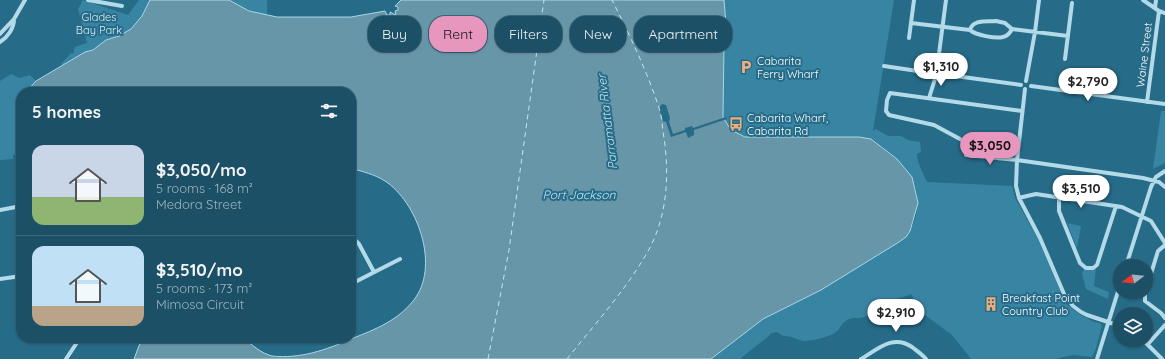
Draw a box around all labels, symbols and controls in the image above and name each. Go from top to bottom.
park label: Glades Bay Park [76,10,122,37]
chip: Buy [368,16,421,52]
chip: Rent [429,16,487,52]
chip: Filters [495,16,562,52]
chip: New [570,16,626,52]
chip: Apartment [634,16,732,52]
street label: Waine Street [1133,22,1155,88]
pin: $1,310 [908,53,974,87]
place label: Cabarita Ferry Wharf [757,54,819,81]
text: $1,310 [923,58,959,74]
parking icon: Cabarita Ferry Wharf [738,59,754,75]
pin: $2,790 [1055,68,1121,102]
water label: Parramatta River [594,72,620,171]
text: $2,790 [1067,73,1109,89]
icon: filters [318,100,340,122]
text: 5 homes [32,101,101,122]
place label: Cabarita Wharf, Cabarita Rd [747,111,828,138]
bus stop icon: Cabarita Wharf, Cabarita Rd [728,116,744,132]
pin: $3,050 [957,132,1023,166]
text: $3,050 [969,137,1011,153]
text: $3,050/mo [156,159,247,180]
icon: home [64,161,112,209]
pin: $3,510 [1048,175,1114,209]
text: 5 rooms · 168 m² [156,180,253,196]
text: $3,510 [1062,180,1100,196]
water label: Port Jackson [543,187,616,202]
text: Medora Street [156,196,242,212]
text: $3,510/mo [156,259,243,280]
north arrow [1113,259,1153,299]
map controls [1113,259,1153,347]
icon: home [64,262,112,310]
text: 5 rooms · 173 m² [156,280,252,296]
place label: Breakfast Point Country Club [1002,291,1080,318]
text: Mimosa Circuit [156,296,244,312]
building icon: Breakfast Point Country Club [983,296,999,312]
pin: $2,910 [863,299,929,333]
text: $2,910 [876,304,916,320]
button: layers [1113,307,1153,347]

